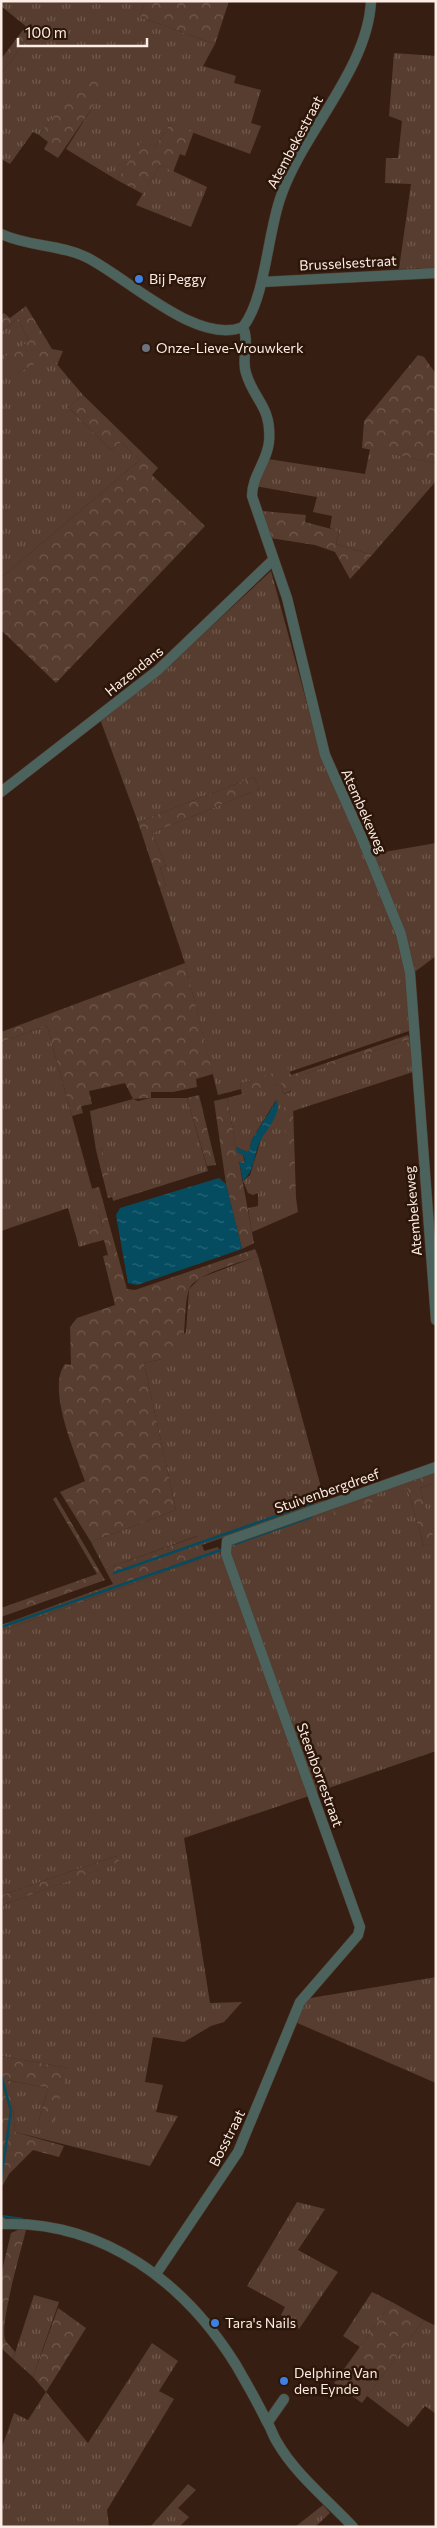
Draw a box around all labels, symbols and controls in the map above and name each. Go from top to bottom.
scale bar [18,15,146,47]
text: 100 m [25,23,67,41]
street label: Atembekestraat [263,92,326,191]
street label: Brusselsestraat [299,251,397,274]
place label: Bij Peggy [149,270,206,287]
marker: Bij Peggy [133,273,145,285]
place label: Onze-Lieve-Vrouwkerk [156,339,304,356]
marker: Onze-Lieve-Vrouwkerk [140,342,152,354]
street label: Hazendans [101,642,166,699]
street label: Atembekeweg [338,766,391,856]
street label: Atembekeweg [400,1165,425,1257]
street label: Stuivenbergdreef [272,1464,382,1516]
street label: Steenborrestraat [294,1721,347,1829]
street label: Bosstraat [205,2106,248,2169]
place label: Tara's Nails [225,2314,296,2331]
marker: Tara's Nails [209,2317,221,2329]
place label: Delphine Van den Eynde [294,2364,377,2397]
marker: Delphine Van den Eynde [278,2375,290,2387]

